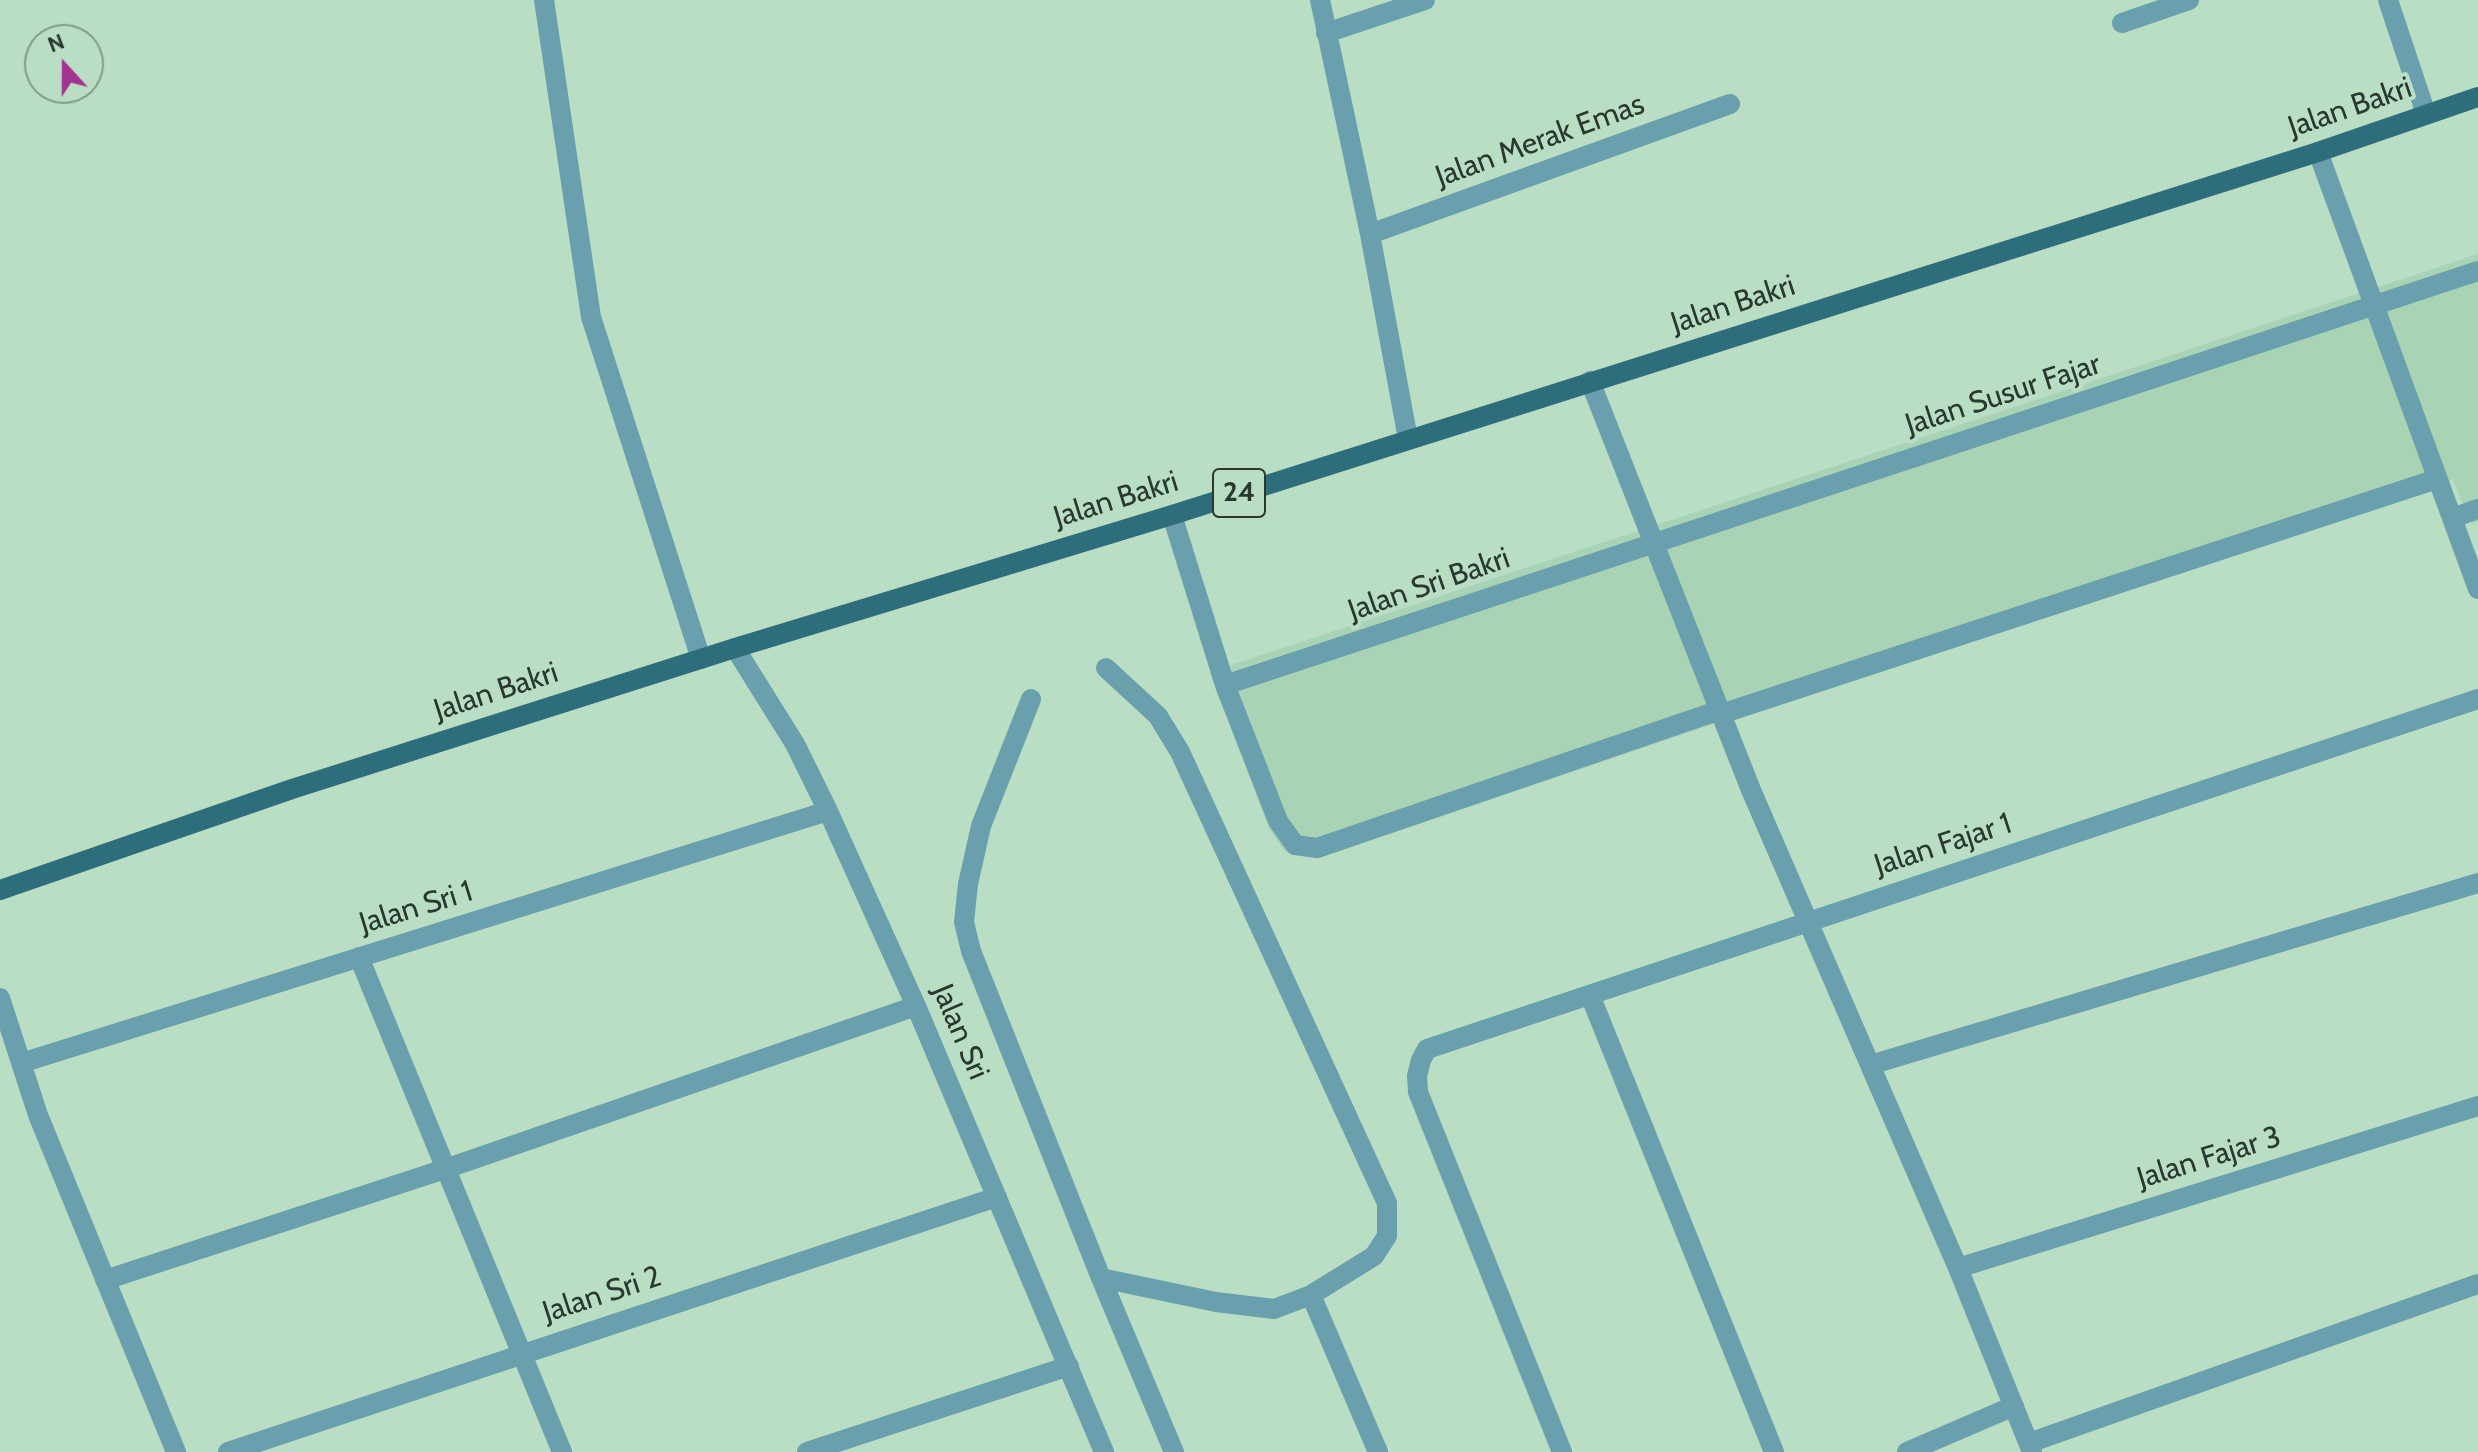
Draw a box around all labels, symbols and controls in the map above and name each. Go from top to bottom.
north arrow [24,24,104,104]
text: N [44,28,68,58]
street label: Jalan Bakri [2283,70,2417,146]
street label: Jalan Merak Emas [1431,87,1649,195]
street label: Jalan Bakri [1666,268,1800,342]
street label: Jalan Susur Fajar [1901,347,2105,443]
street label: Jalan Bakri [1049,464,1183,536]
road number: 24 [1213,469,1265,517]
street label: Jalan Sri Bakri [1344,541,1514,629]
street label: Jalan Bakri [429,655,563,729]
street label: Jalan Fajar 1 [1870,806,2016,884]
street label: Jalan Sri 1 [355,874,477,942]
street label: Jalan Sri [924,979,996,1085]
street label: Jalan Fajar 3 [2133,1119,2285,1197]
street label: Jalan Sri 2 [538,1259,666,1331]

